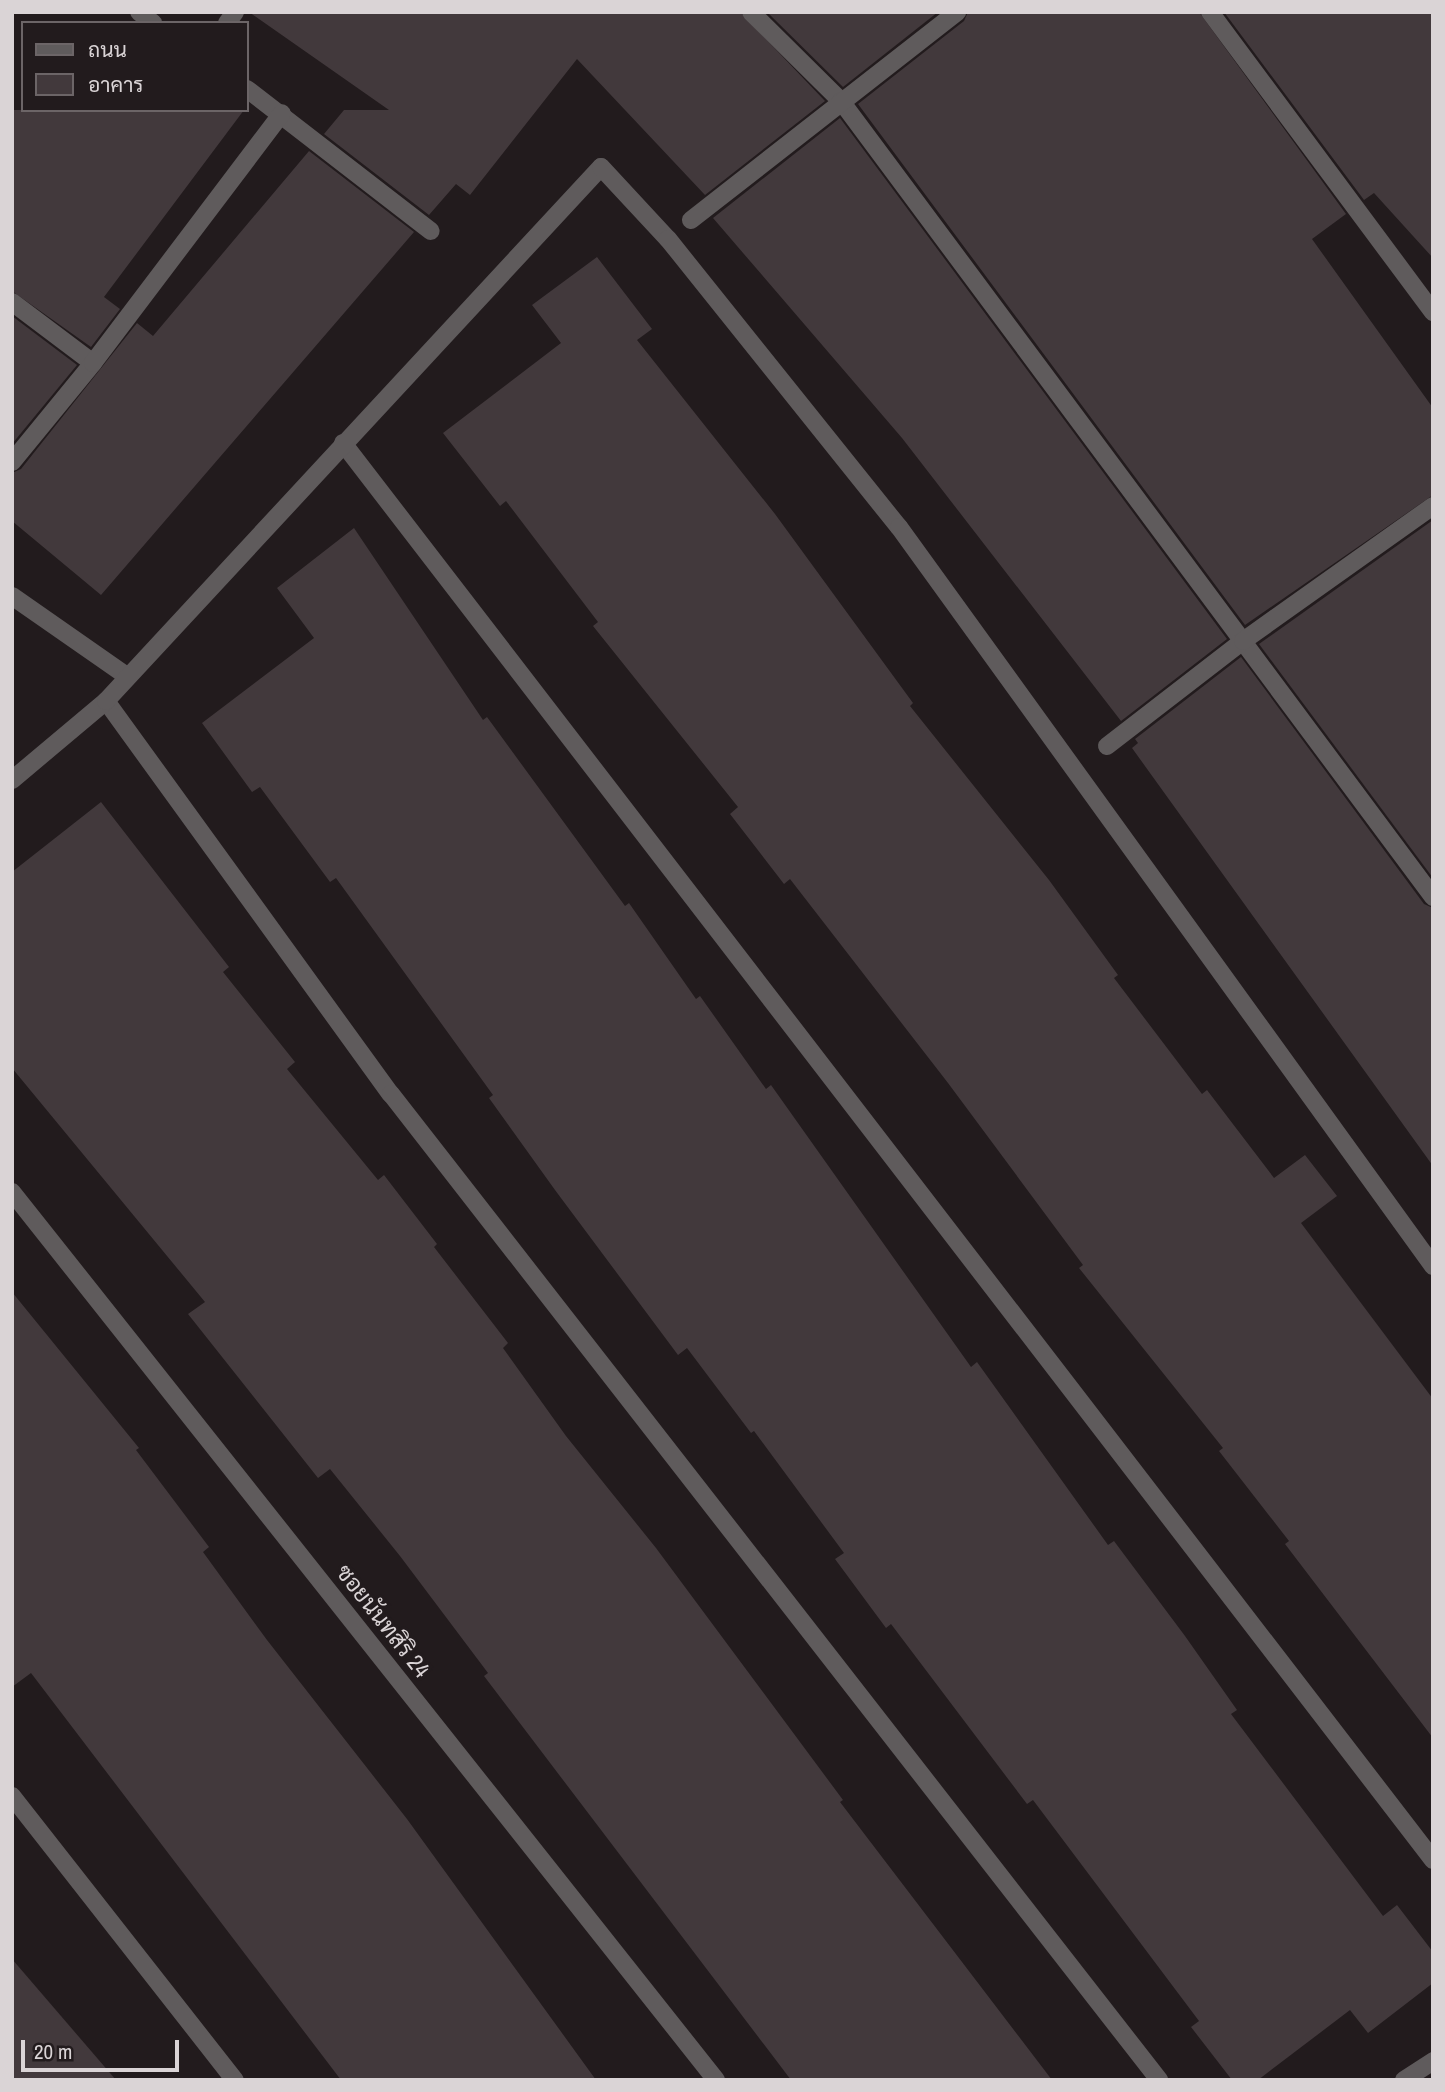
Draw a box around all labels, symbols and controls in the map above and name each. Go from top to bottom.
legend [21,21,248,112]
text: ถนน [88,35,127,64]
text: อาคาร [88,70,144,99]
street label: ซอยนันทสิริ 24 [330,1559,436,1683]
scale bar [24,2025,182,2070]
text: 20 m [34,2037,72,2066]

